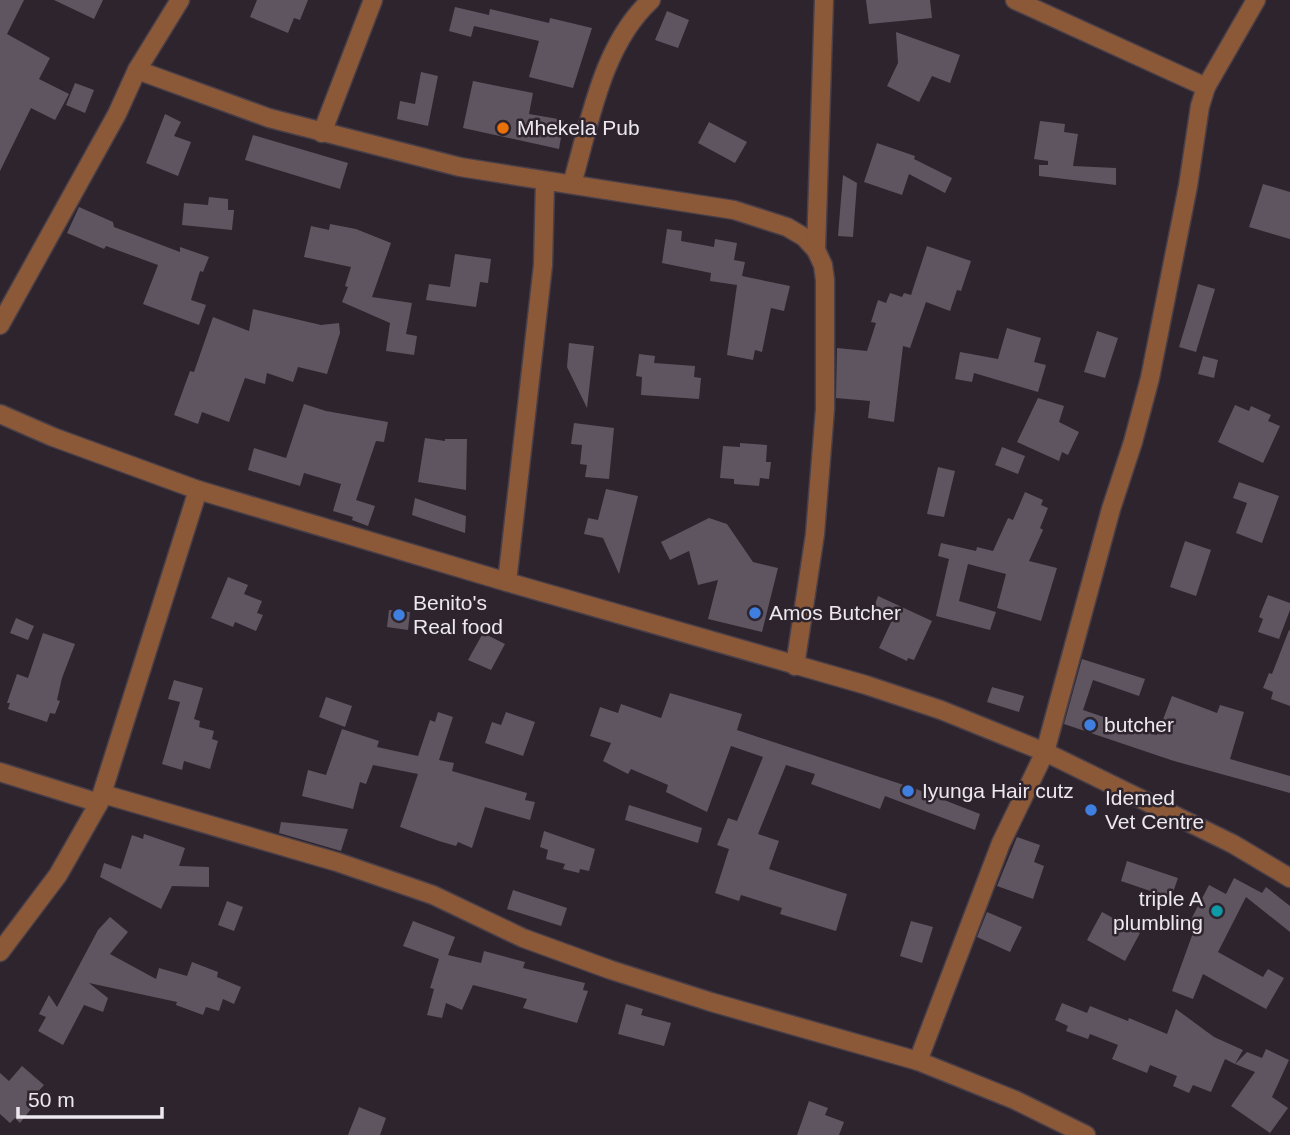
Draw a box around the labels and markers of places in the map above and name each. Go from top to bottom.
place label: Mhekela Pub [517,116,640,139]
marker: Mhekela Pub [495,120,511,136]
place label: Benito's Real food [413,591,503,638]
place label: Amos Butcher [769,601,901,624]
marker: Amos Butcher [747,605,763,621]
marker: Benito's Real food [391,607,407,623]
place label: butcher [1104,713,1174,736]
marker: butcher [1082,717,1098,733]
place label: Iyunga Hair cutz [922,779,1074,802]
marker: Iyunga Hair cutz [900,783,916,799]
place label: Idemed Vet Centre [1105,786,1204,833]
marker: Idemed Vet Centre [1083,802,1099,818]
place label: triple A plumbling [1113,887,1203,934]
marker: triple A plumbling [1209,903,1225,919]

